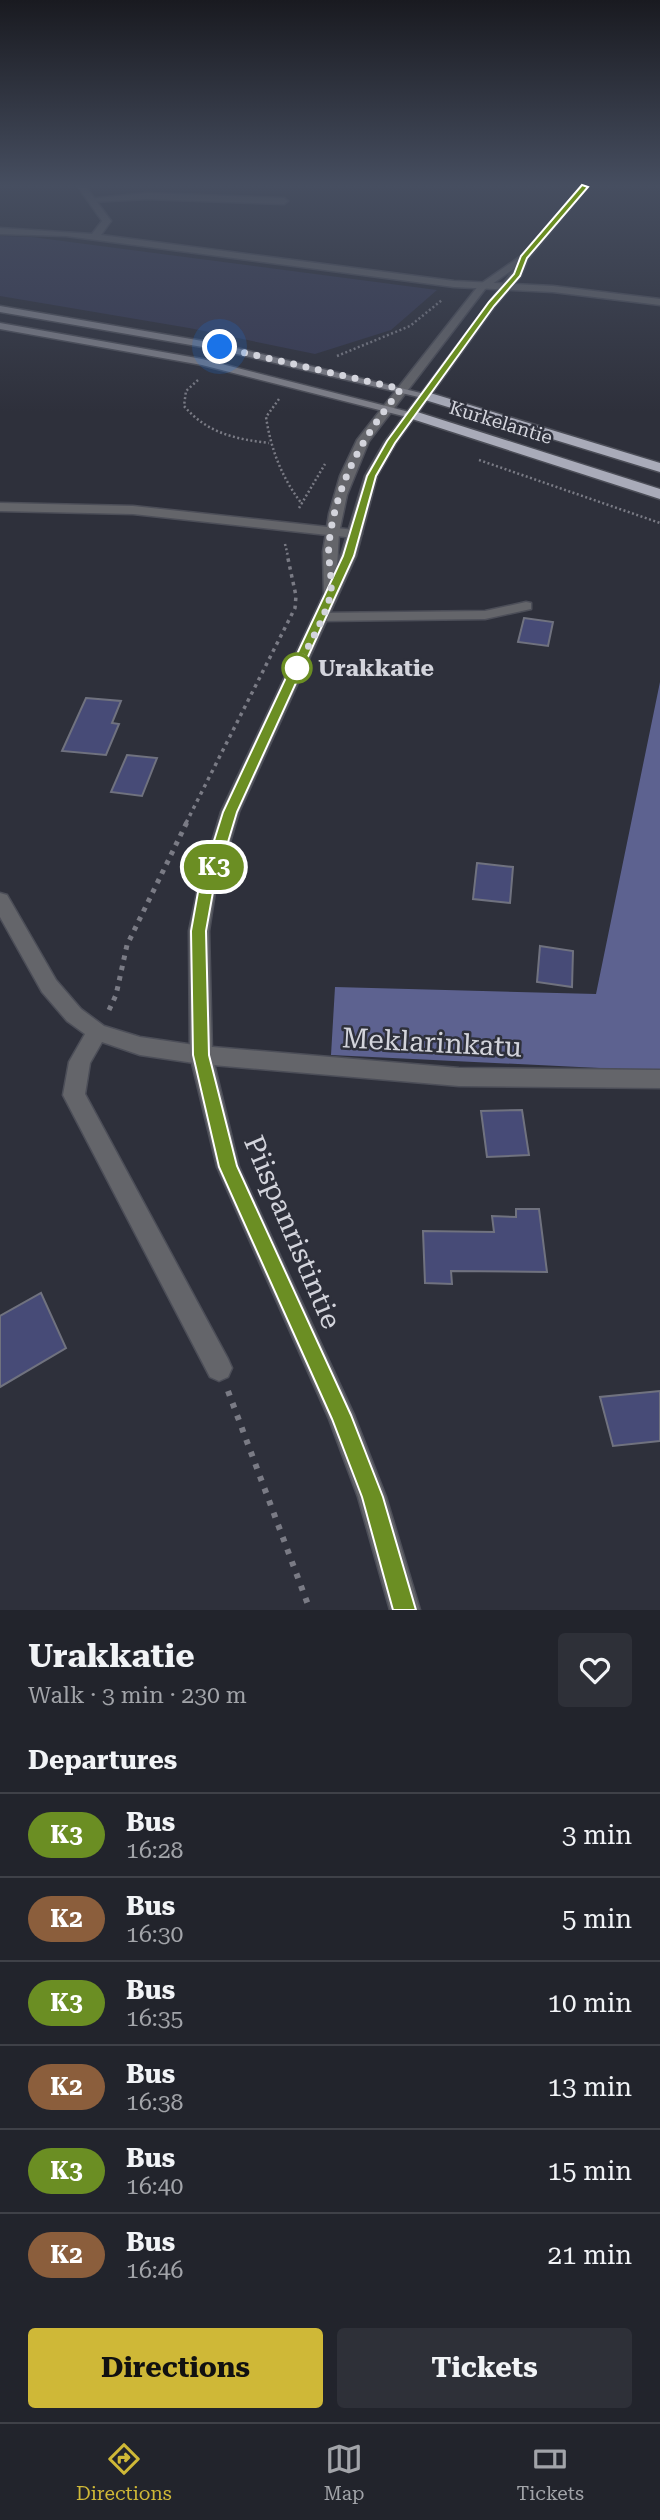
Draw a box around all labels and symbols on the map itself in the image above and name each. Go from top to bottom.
your location [202,329,237,364]
street label: Kurkelantie [446,396,555,449]
marker: Urakkatie [282,653,312,683]
place label: Urakkatie [318,655,434,682]
line badge: K3 [182,844,246,890]
street label: Meklarinkatu [341,1021,523,1064]
street label: Piispanristintie [237,1131,348,1334]

